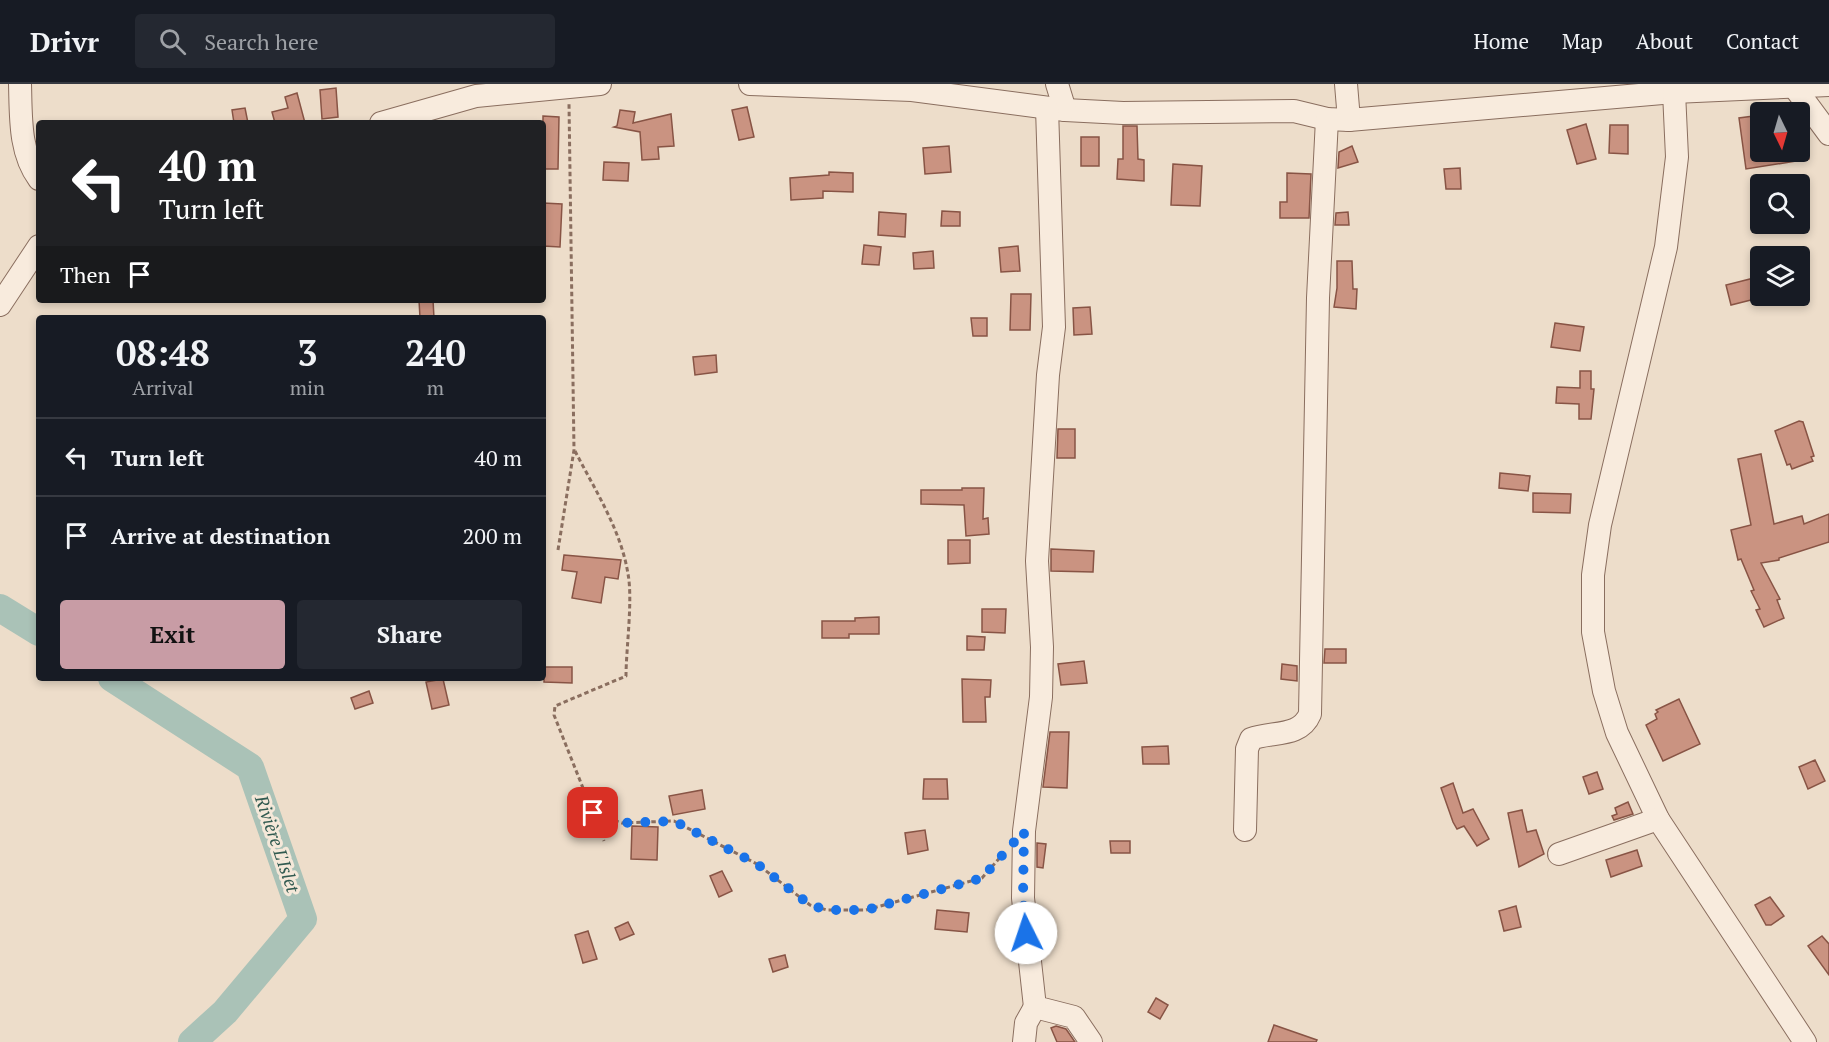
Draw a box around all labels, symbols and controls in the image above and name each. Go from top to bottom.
search box [135,14,555,68]
text: Drivr [30,23,99,60]
icon: search [156,25,189,58]
text: Search here [204,27,319,56]
text: Home [1473,27,1529,55]
text: Map [1562,27,1603,55]
text: About [1636,27,1693,55]
text: Contact [1726,27,1799,55]
north arrow [1750,102,1810,162]
map controls [1750,102,1810,306]
text: 40 m [159,137,257,193]
icon: left [60,144,138,222]
button: search [1750,174,1810,234]
text: Turn left [159,191,264,227]
button: layers [1750,246,1810,306]
icon: arrive [123,258,156,291]
text: Then [60,260,111,289]
text: 08:48 [116,329,210,376]
text: 3 [297,329,318,376]
text: 240 [405,329,466,376]
text: Arrival [132,374,194,401]
text: min [290,374,325,401]
text: m [427,374,444,401]
icon: left [60,441,93,474]
text: Turn left [111,443,204,472]
text: 40 m [474,443,522,472]
icon: arrive [60,519,93,552]
text: Arrive at destination [111,521,330,550]
text: 200 m [462,521,522,550]
button: Exit [60,600,285,669]
button: Share [297,600,522,669]
pin [567,787,618,838]
water label: Rivière L'Islet [250,791,306,896]
icon: arrive [576,796,609,829]
position arrow [994,901,1058,965]

